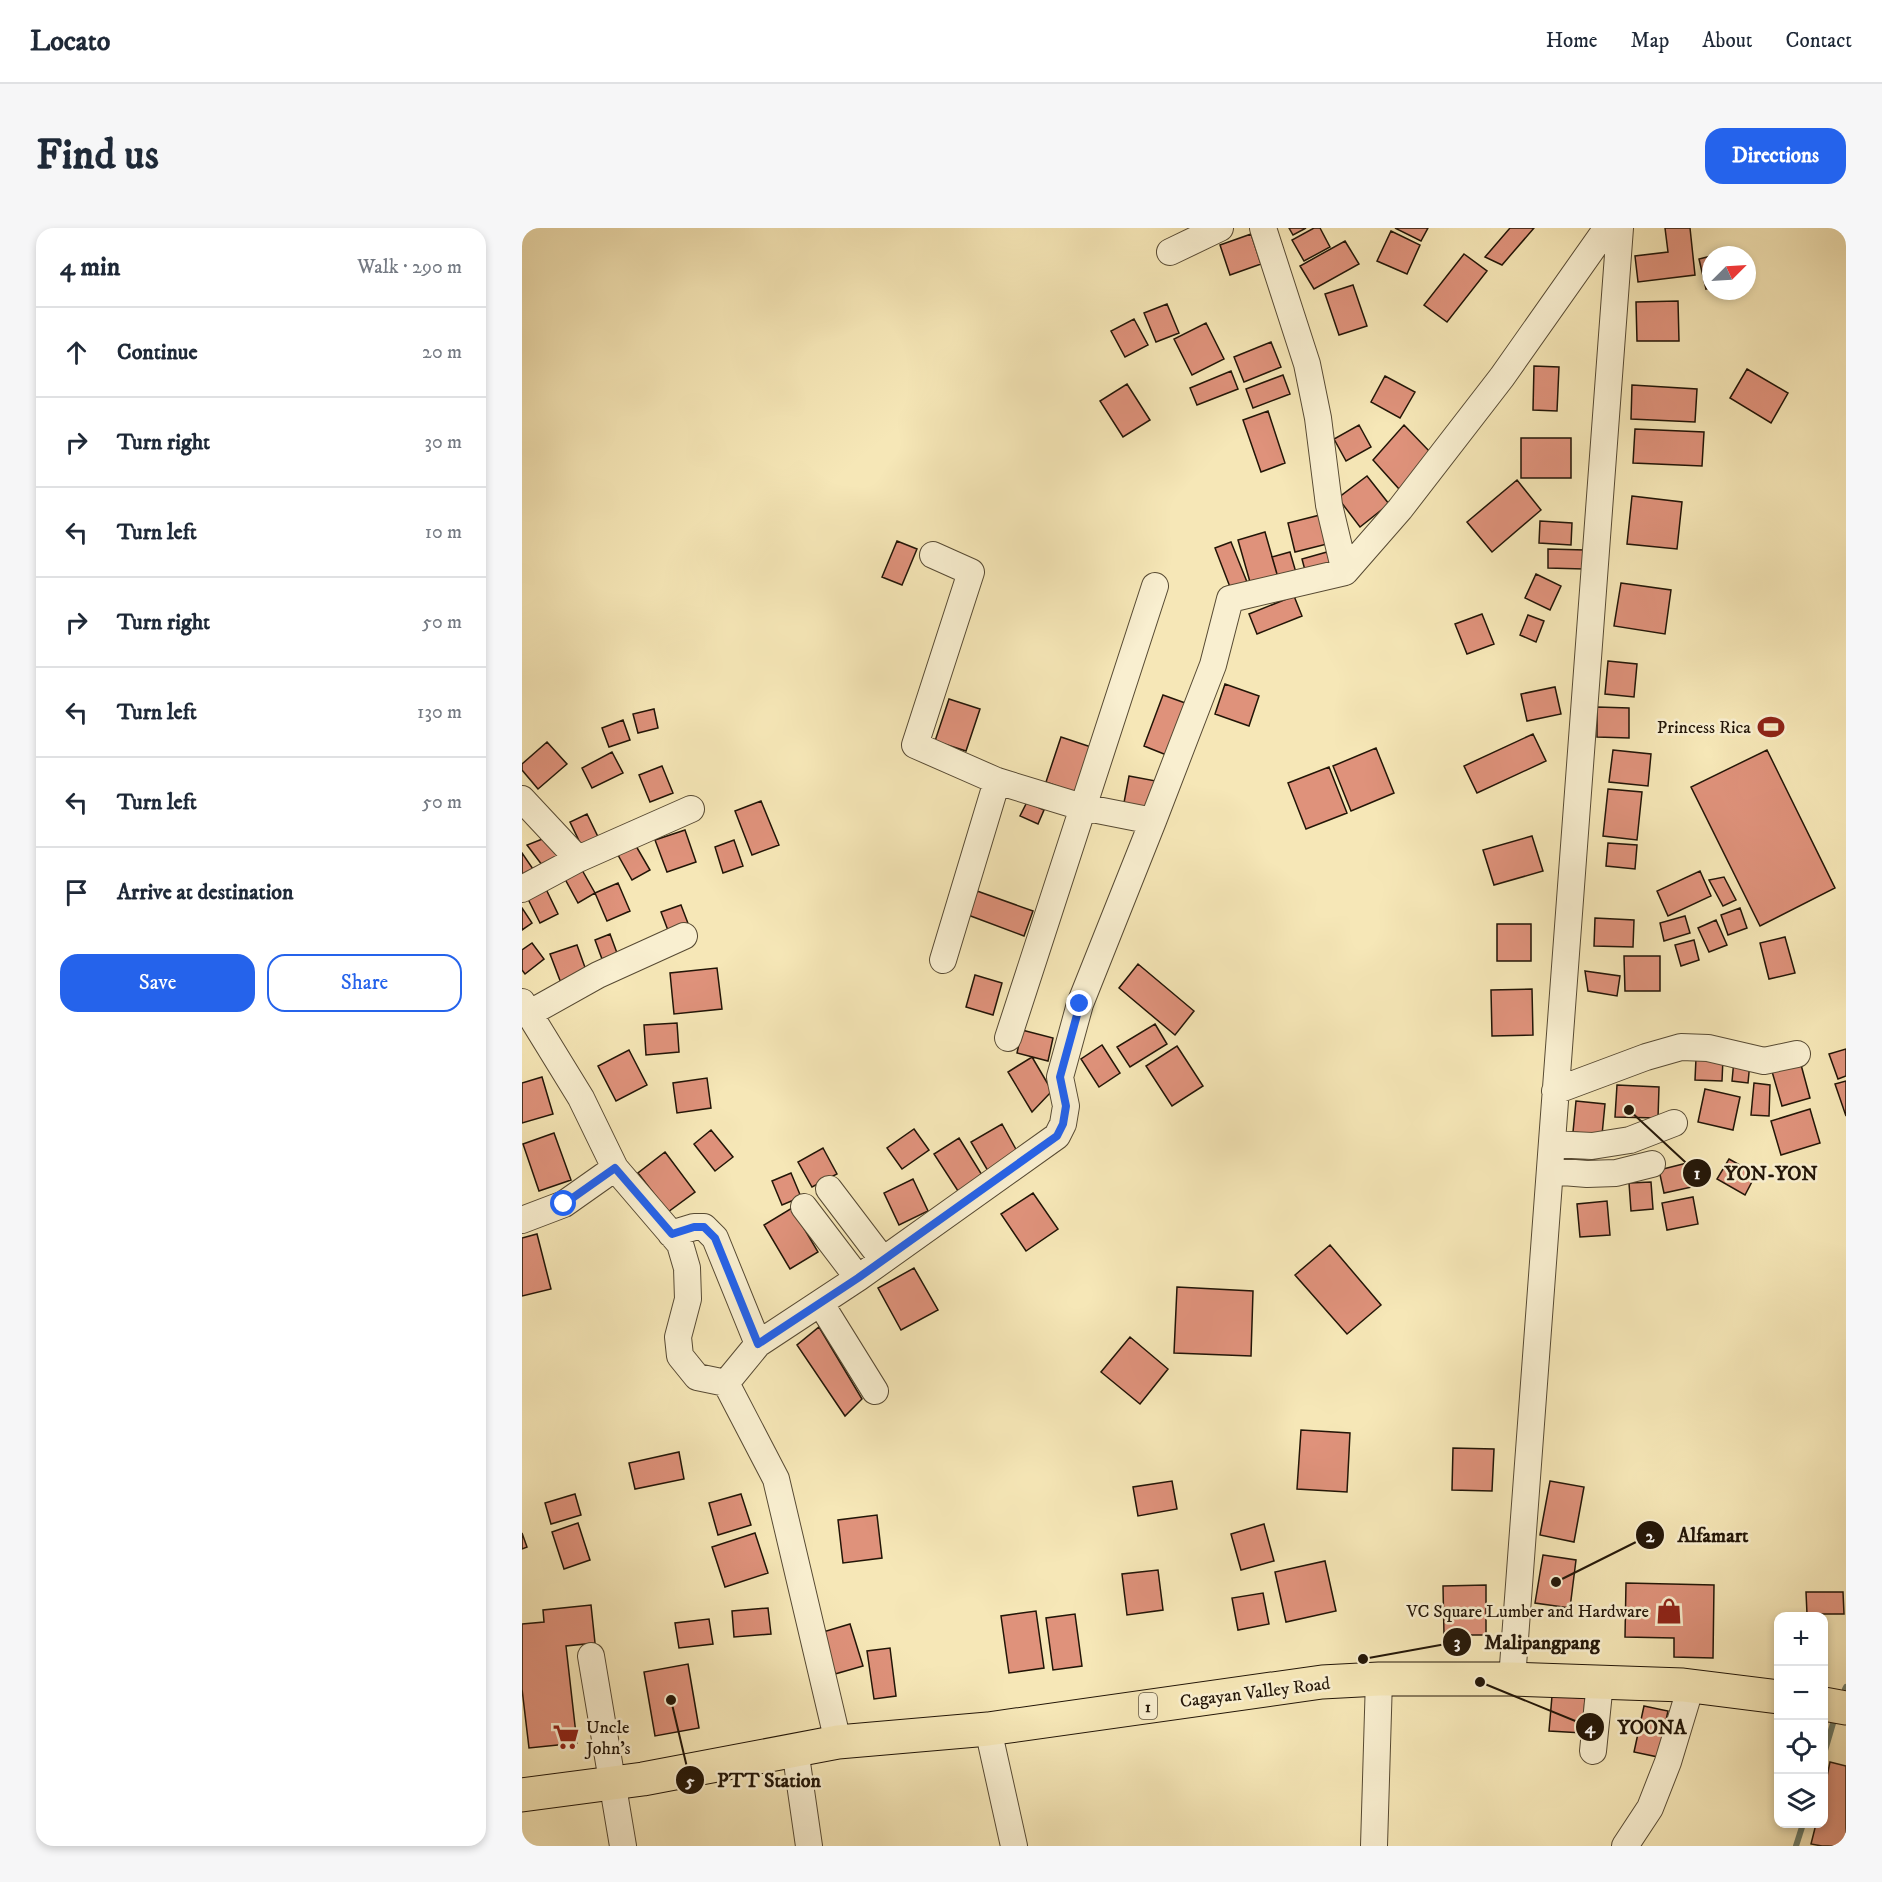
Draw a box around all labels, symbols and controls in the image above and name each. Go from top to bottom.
text: Locato [30,24,110,59]
text: Home [1546,28,1598,54]
text: Map [1631,28,1669,54]
text: About [1702,28,1753,54]
text: Contact [1786,28,1852,54]
button: Directions [1705,128,1846,184]
text: Find us [36,130,159,182]
north arrow [1702,246,1756,300]
text: 4 min [60,251,120,284]
text: Walk · 290 m [357,255,462,280]
icon: ahead [60,336,93,369]
text: Continue [117,339,198,366]
text: 20 m [422,340,462,365]
icon: right [60,426,93,459]
text: Turn right [117,429,210,456]
text: 30 m [424,430,462,455]
icon: left [60,516,93,549]
text: Turn left [117,519,197,546]
text: 10 m [425,520,462,545]
icon: right [60,606,93,639]
text: Turn right [117,609,210,636]
text: 50 m [422,610,462,635]
icon: left [60,696,93,729]
text: Turn left [117,699,197,726]
text: 130 m [417,700,462,725]
sports icon: Princess Rica [1756,712,1786,742]
place label: Princess Rica [1657,717,1751,739]
icon: left [60,786,93,819]
text: Turn left [117,789,197,816]
text: 50 m [422,790,462,815]
icon: arrive [60,876,93,909]
text: Arrive at destination [117,879,294,906]
button: Save [60,954,255,1012]
button: Share [267,954,462,1012]
route end [1066,990,1092,1016]
callout: YON-YON [1682,1154,1830,1192]
text: YON-YON [1723,1162,1818,1187]
text: 1 [1694,1163,1701,1185]
route start [550,1190,576,1216]
callout: Alfamart [1635,1516,1760,1554]
text: Alfamart [1677,1524,1749,1549]
text: 2 [1646,1526,1656,1548]
shop icon: VC Square Lumber and Hardware [1654,1596,1684,1626]
place label: VC Square Lumber and Hardware [1405,1601,1649,1623]
map controls [1774,1612,1828,1828]
button: + [1774,1612,1828,1666]
callout: Malipangpang [1442,1623,1611,1661]
text: Malipangpang [1484,1631,1601,1656]
text: 3 [1454,1632,1461,1654]
button: − [1774,1666,1828,1720]
street label: Cagayan Valley Road [1179,1673,1332,1713]
road number: 1 [1139,1693,1157,1719]
callout: YOONA [1575,1708,1698,1746]
text: YOONA [1617,1716,1688,1741]
place label: Uncle John's [584,1717,631,1760]
text: 4 [1584,1717,1596,1739]
button: locate [1774,1720,1828,1774]
supermarket icon: Uncle John's [551,1722,581,1752]
callout: PTT Station [675,1761,833,1799]
text: PTT Station [717,1769,822,1794]
text: 5 [685,1771,695,1793]
button: layers [1774,1774,1828,1828]

